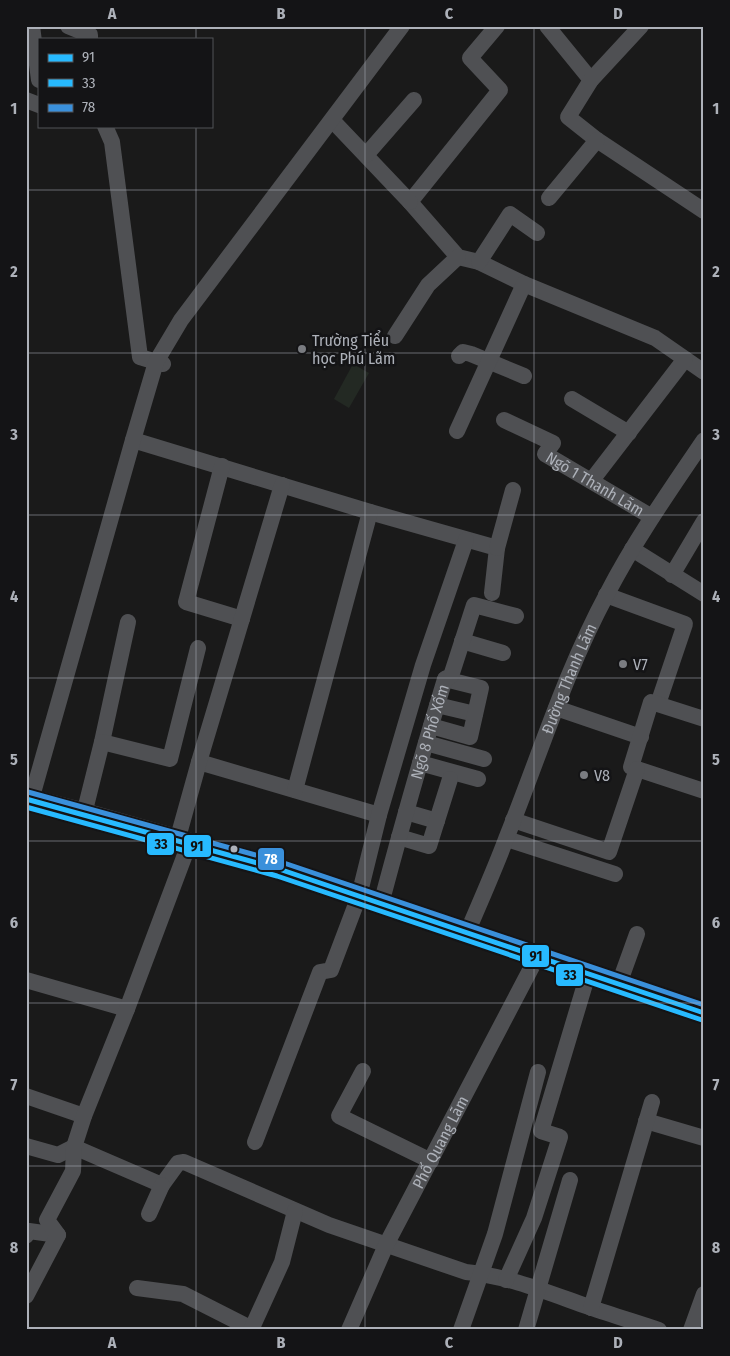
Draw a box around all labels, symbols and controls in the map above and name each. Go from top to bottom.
text: A [107,4,117,23]
text: B [277,4,286,23]
text: C [445,4,454,23]
text: D [613,4,623,23]
legend [38,38,212,128]
text: 91 [82,48,95,66]
text: 33 [82,74,96,92]
text: 78 [82,98,95,116]
text: 1 [11,99,17,118]
text: 1 [713,99,719,118]
text: 2 [9,262,18,281]
text: 2 [711,262,720,281]
place label: Trường Tiểu học Phú Lãm [312,330,395,368]
marker: Trường Tiểu học Phú Lãm [296,343,308,355]
text: 3 [9,425,18,444]
text: 3 [711,425,720,444]
street label: Ngõ 1 Thanh Lãm [543,447,648,520]
text: 4 [10,587,18,606]
text: 4 [712,587,720,606]
street label: Đường Thanh Lãm [537,620,600,736]
place label: V7 [633,655,648,674]
marker: V7 [617,658,629,670]
street label: Ngõ 8 Phố Xốm [406,682,452,781]
text: 5 [10,750,18,769]
text: 5 [712,750,720,769]
place label: V8 [594,766,610,785]
marker: V8 [578,769,590,781]
line badge: 33 [146,832,175,856]
line badge: 91 [183,834,212,858]
text: 33 [153,836,168,853]
text: 91 [191,838,203,855]
unlabelled marker [229,844,239,854]
line badge: 78 [257,847,285,871]
text: 78 [264,851,278,868]
text: 6 [10,913,18,932]
text: 6 [712,913,720,932]
line badge: 91 [521,944,550,968]
text: 91 [530,948,542,965]
line badge: 33 [555,963,584,987]
text: 33 [562,967,577,984]
text: 7 [11,1075,18,1094]
text: 7 [713,1075,720,1094]
street label: Phố Quang Lãm [408,1092,472,1192]
text: 8 [10,1238,19,1257]
text: 8 [712,1238,721,1257]
text: A [107,1333,117,1352]
text: B [277,1333,286,1352]
text: C [445,1333,454,1352]
text: D [613,1333,623,1352]

